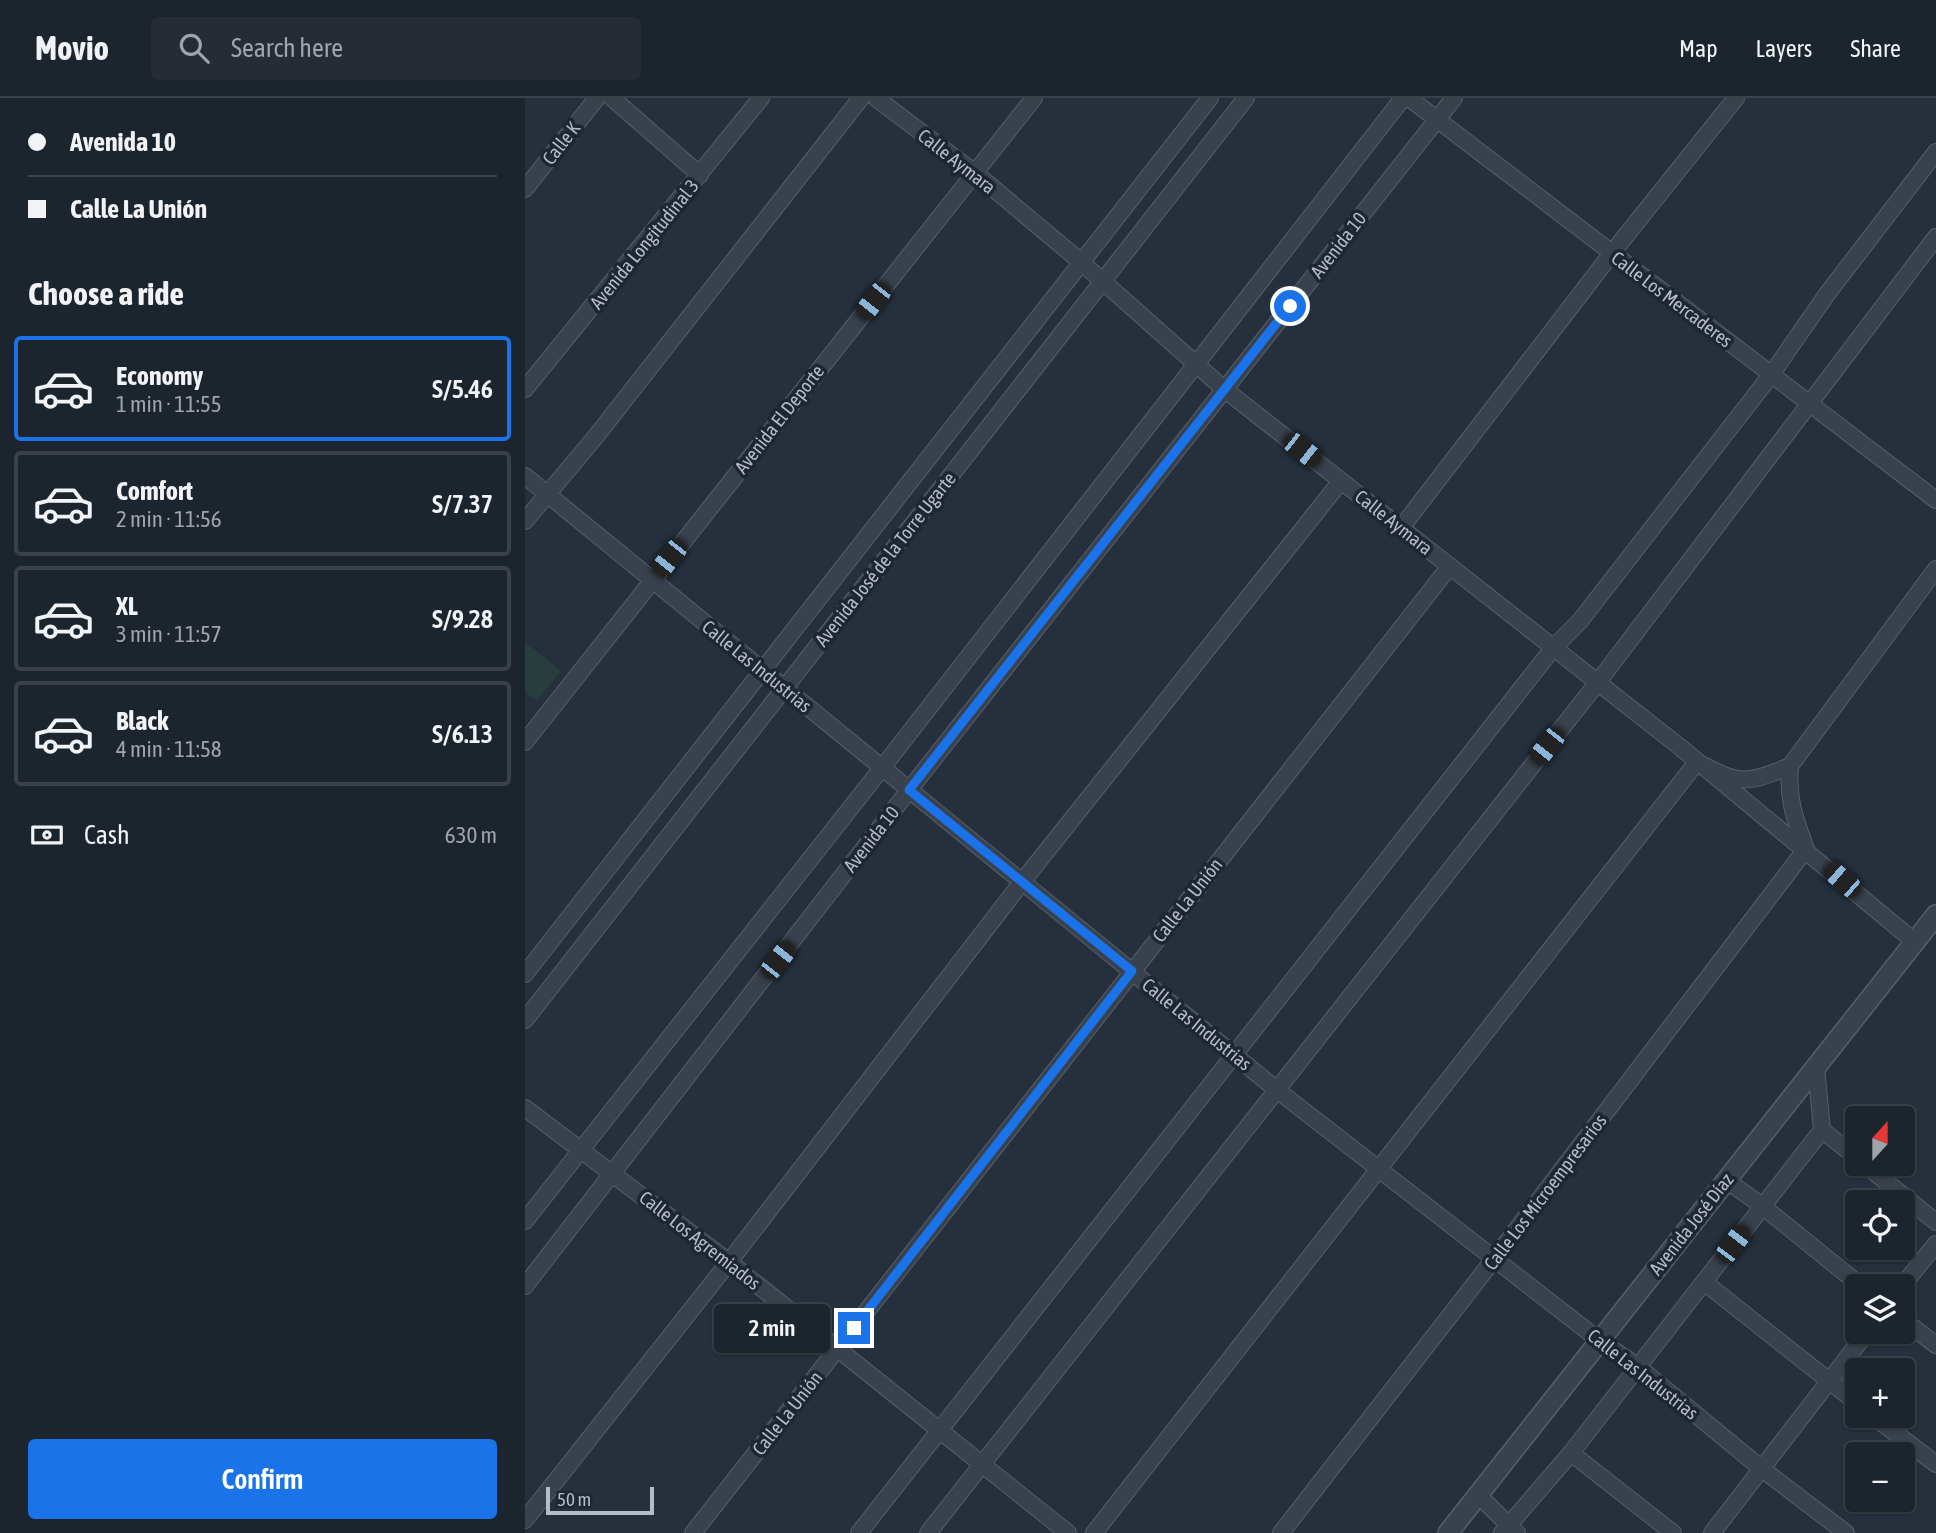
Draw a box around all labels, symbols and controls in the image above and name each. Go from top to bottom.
search box [151,17,641,80]
text: Movio [35,29,109,67]
icon: search [175,29,213,67]
text: Search here [231,33,343,63]
text: Map [1679,35,1718,62]
text: Layers [1756,35,1812,62]
text: Share [1850,35,1901,62]
street label: Calle K [538,117,585,169]
street label: Calle Aymara [914,124,1000,198]
text: Avenida 10 [70,127,176,157]
street label: Avenida Longitudinal 3 [585,175,703,313]
text: Calle La Unión [70,194,207,224]
street label: Avenida 10 [1305,208,1371,282]
street label: Calle Los Mercaderes [1607,246,1737,352]
text: Choose a ride [28,275,184,312]
car [852,278,895,324]
route start [1274,290,1306,322]
icon: car [32,357,95,420]
street label: Avenida El Deporte [730,360,828,478]
text: Economy [116,361,203,391]
text: S/5.46 [432,374,493,404]
text: 1 min · 11:55 [116,391,222,417]
car [1279,429,1326,471]
street label: Avenida José de la Torre Ugarte [810,468,960,650]
icon: car [32,472,95,535]
text: Comfort [116,476,193,506]
street label: Calle Aymara [1351,485,1437,559]
text: S/7.37 [432,489,493,519]
text: 2 min · 11:56 [116,506,222,532]
car [648,535,691,581]
icon: car [32,587,95,650]
text: XL [116,591,138,621]
text: S/9.28 [432,604,493,634]
street label: Calle Las Industrias [698,615,816,717]
text: 3 min · 11:57 [116,621,222,647]
icon: car [32,702,95,765]
text: Black [116,706,168,736]
text: S/6.13 [432,719,493,749]
car [1526,723,1569,769]
text: 4 min · 11:58 [116,736,222,762]
street label: Avenida 10 [838,802,904,876]
icon: cash [28,816,66,854]
text: Cash [84,820,130,850]
text: 630 m [445,822,497,848]
street label: Calle La Unión [1147,854,1227,946]
car [1820,858,1865,902]
car [757,937,800,983]
street label: Calle Las Industrias [1138,973,1256,1075]
north arrow [1845,1106,1915,1176]
map controls [1845,1106,1915,1512]
street label: Calle Los Microempresarios [1479,1109,1611,1274]
street label: Avenida José Díaz [1644,1169,1738,1279]
street label: Calle Los Agremiados [635,1186,765,1294]
button: locate [1845,1190,1915,1260]
car [1712,1221,1755,1267]
button: layers [1845,1274,1915,1344]
callout: 2 min [714,1304,829,1352]
route end [838,1312,870,1344]
text: 2 min [749,1315,795,1341]
street label: Calle Las Industrias [1583,1324,1703,1424]
button: + [1845,1358,1915,1428]
street label: Calle La Unión [747,1367,827,1459]
button: Confirm [28,1439,497,1519]
button: − [1845,1442,1915,1512]
scale bar [546,1484,655,1516]
text: 50 m [557,1488,591,1510]

